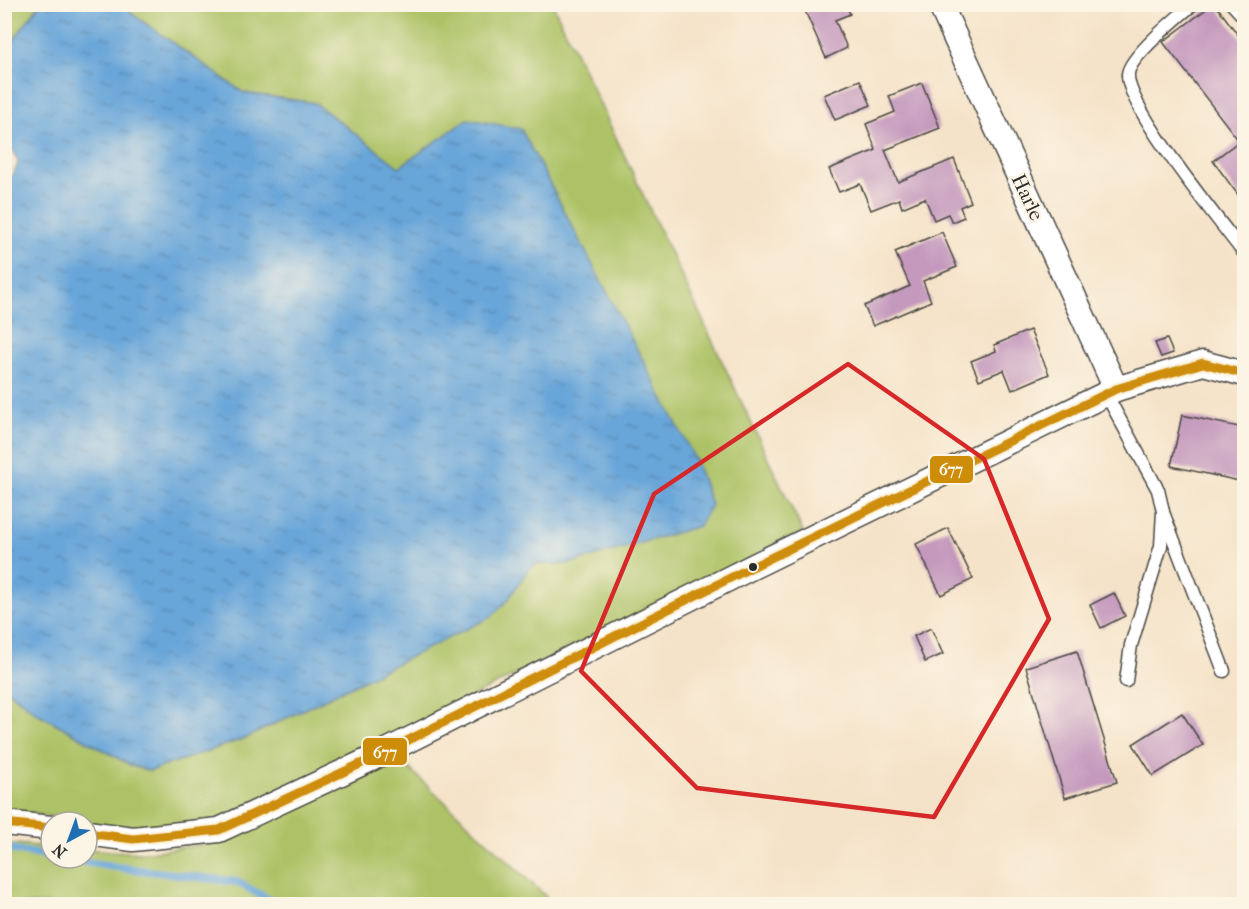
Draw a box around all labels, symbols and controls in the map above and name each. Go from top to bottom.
street label: Harle [1007,170,1048,224]
line badge: 677 [929,455,974,484]
text: 677 [939,460,963,479]
unlabelled marker [747,561,759,573]
line badge: 677 [362,737,408,766]
text: 677 [373,743,397,762]
north arrow [39,810,99,870]
text: N [48,839,70,862]

